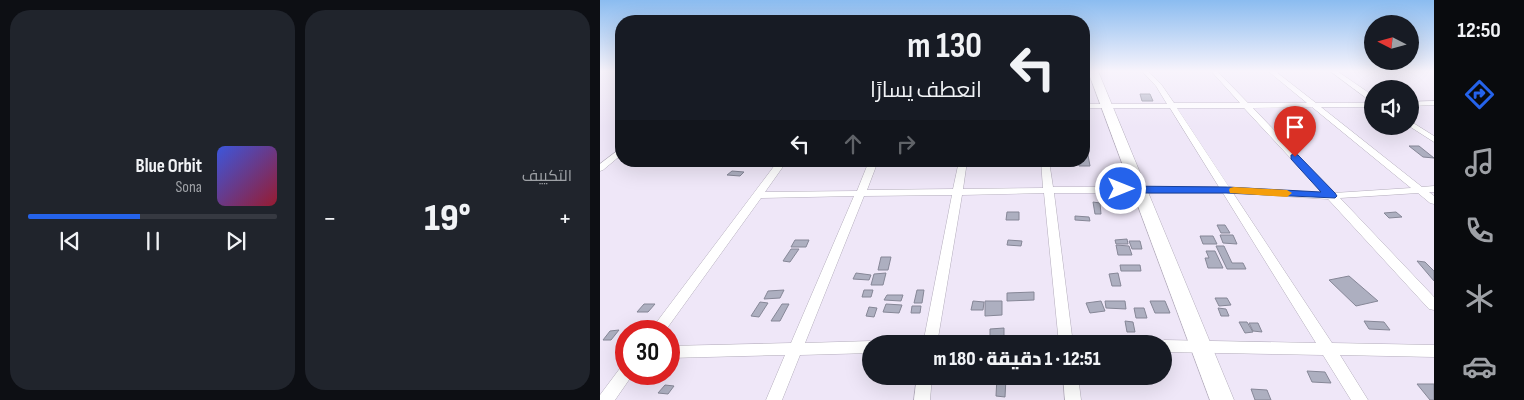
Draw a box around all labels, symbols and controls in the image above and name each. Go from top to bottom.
north arrow [1364,15,1419,70]
map controls [1364,15,1419,135]
text: 12:50 [1457,17,1501,44]
text: 130 m [907,25,982,68]
icon: left [1000,35,1065,100]
text: انعطف يسارًا [870,77,982,104]
icon: directions [1462,77,1497,112]
button: sound [1364,80,1419,135]
pin [1274,106,1316,157]
icon: arrive [1281,113,1309,141]
icon: left [786,130,814,158]
icon: ahead [839,130,867,158]
icon: right [892,130,920,158]
icon: music [1462,145,1497,180]
text: Blue Orbit [136,155,202,178]
position arrow [1094,162,1146,214]
text: التكييف [522,167,572,186]
text: Sona [176,178,202,197]
text: 19° [424,196,471,241]
text: − [323,202,337,235]
text: + [558,202,572,235]
icon: phone [1462,213,1497,248]
icon: previous [56,227,84,255]
icon: pause [139,227,167,255]
icon: next [222,227,250,255]
icon: climate [1462,281,1497,316]
speed limit sign: 30 [615,320,680,385]
text: 12:51 · 1 دقيقة · 180 m [934,348,1100,371]
icon: car [1462,349,1497,384]

